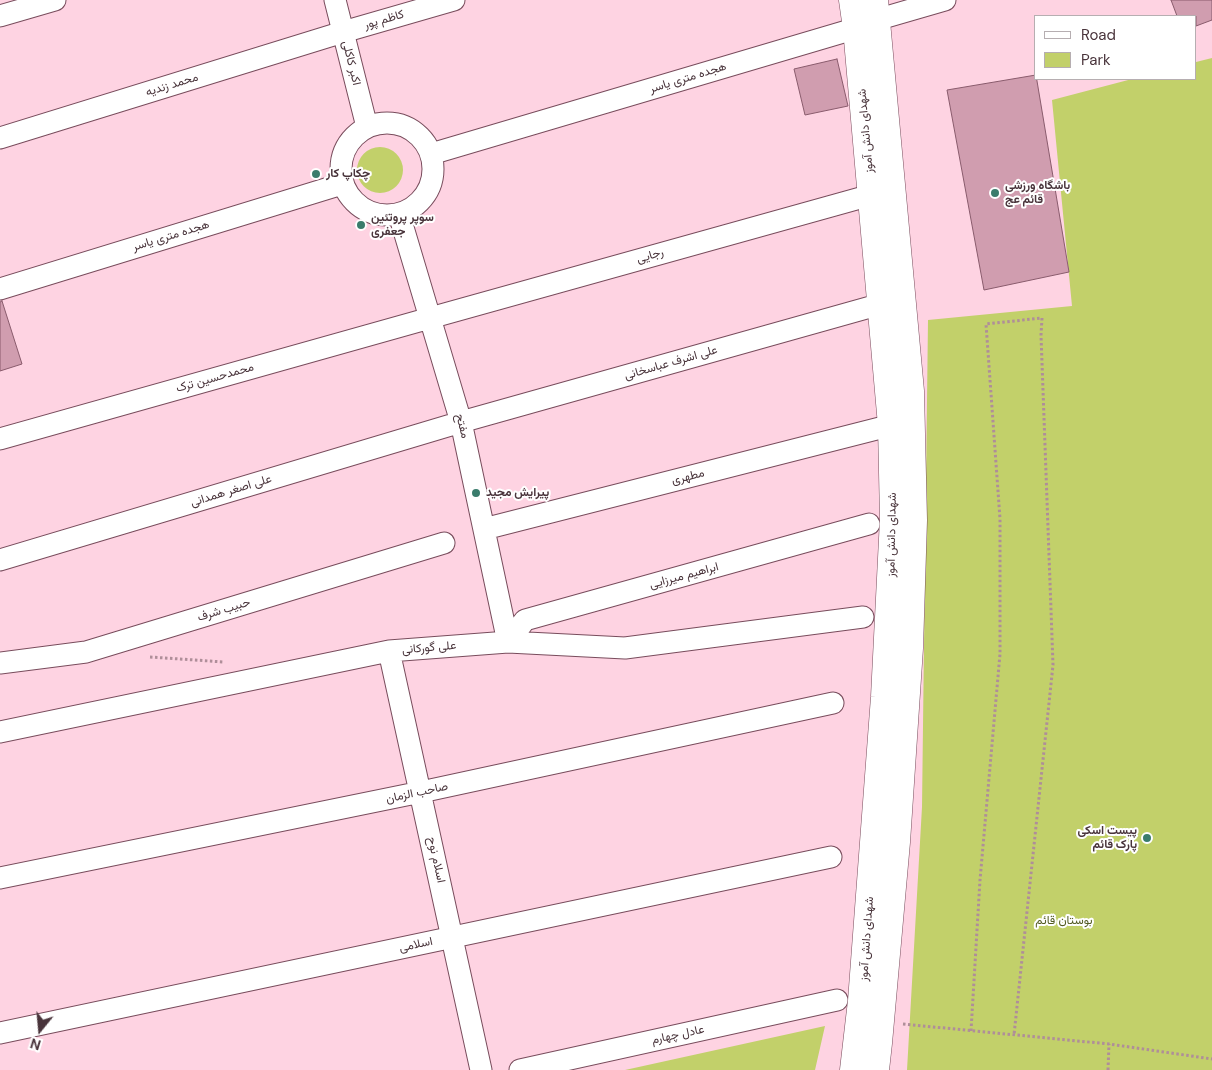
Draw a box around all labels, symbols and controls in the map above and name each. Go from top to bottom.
street label: کاظم پور [362,7,406,33]
legend [1034,15,1197,80]
text: Road [1081,25,1116,45]
street label: اکبر کاکلی [339,39,363,87]
text: Park [1081,50,1111,70]
street label: هجده متری یاسر [648,59,728,97]
street label: محمد زندیه [144,70,200,100]
street label: شهدای دانش آموز [855,88,877,174]
place label: چکاپ کار [326,167,370,181]
marker: چکاپ کار [310,168,322,180]
place label: باشگاه ورزشی قائم عج [1005,179,1070,207]
marker: باشگاه ورزشی قائم عج [989,187,1001,199]
place label: سوپر پروتئین جعفری [371,211,434,239]
street label: هجده متری یاسر [131,217,211,255]
marker: سوپر پروتئین جعفری [355,219,367,231]
street label: رجایی [635,245,665,267]
street label: علی اشرف عباسخانی [623,343,719,383]
street label: محمدحسین ترک [174,360,256,396]
street label: مفتح [452,412,472,440]
street label: مطهری [670,466,706,488]
street label: علی اصغر همدانی [189,472,273,510]
place label: پیرایش مجید [486,486,549,500]
marker: پیرایش مجید [470,487,482,499]
street label: شهدای دانش آموز [884,492,900,578]
street label: ابراهیم میرزایی [648,560,720,592]
street label: حبیب شرف [196,595,252,625]
street label: علی گورکانی [401,638,457,658]
street label: صاحب الزمان [385,779,449,807]
place label: پیست اسکی پارک قائم [1077,824,1137,852]
marker: پیست اسکی پارک قائم [1141,832,1153,844]
street label: اسلام نوح [424,836,448,884]
street label: شهدای دانش آموز [857,896,877,982]
park label: بوستان قائم [1035,914,1093,928]
street label: اسلامی [398,934,434,956]
north arrow [15,1005,65,1055]
street label: عادل چهارم [650,1022,706,1048]
text: N [28,1034,43,1054]

